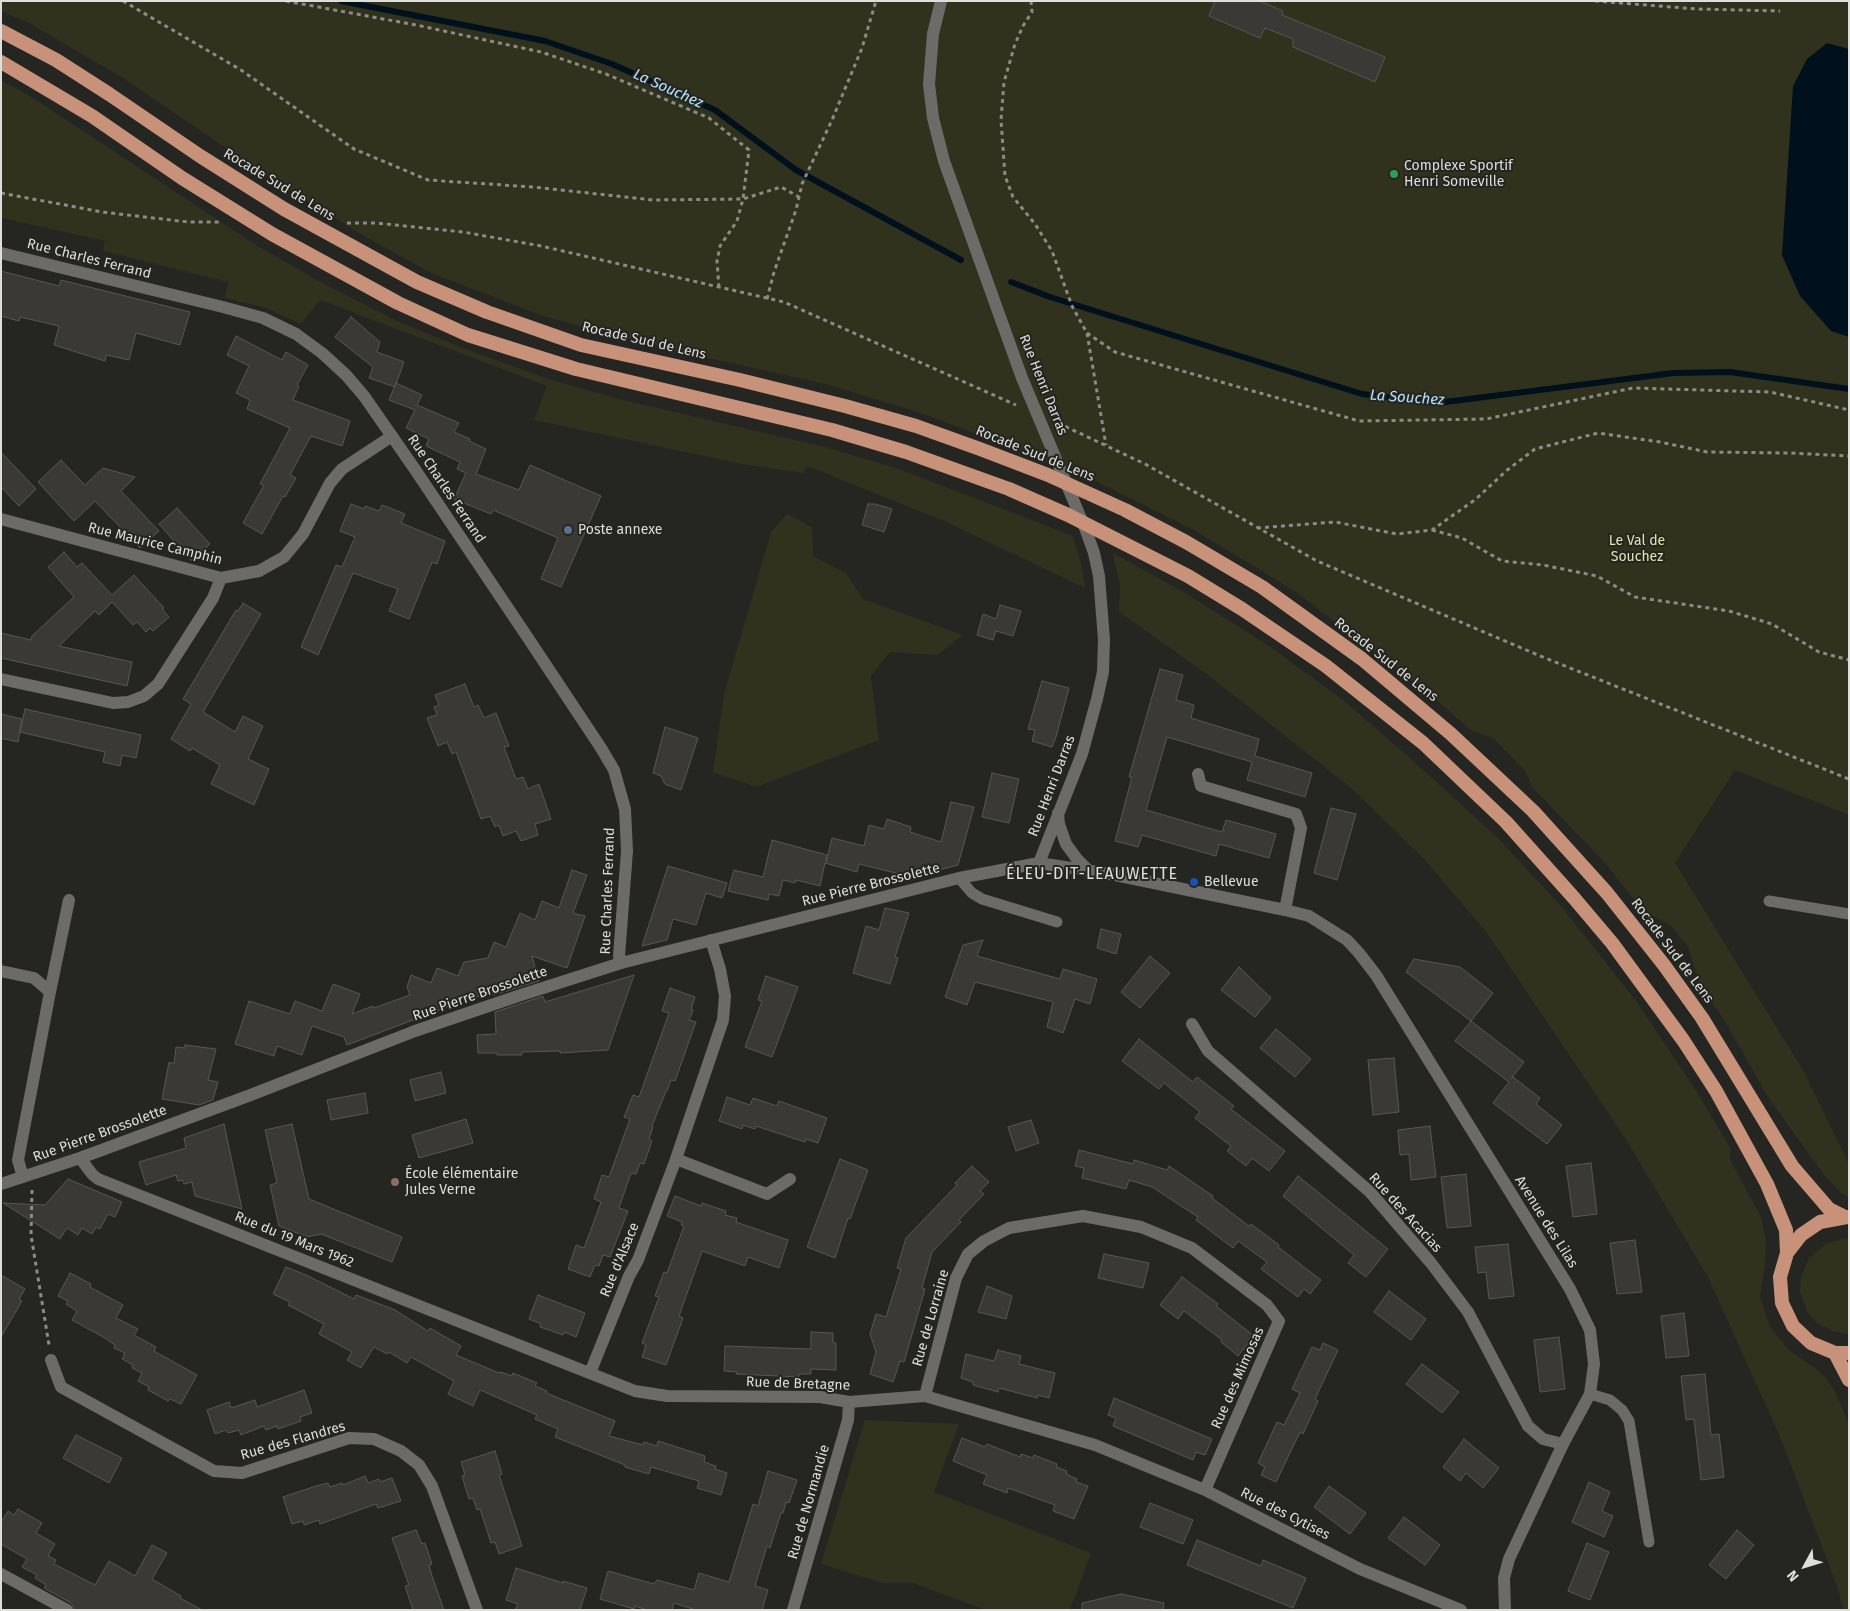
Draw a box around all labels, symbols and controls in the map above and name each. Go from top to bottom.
water label: La Souchez [630,66,706,112]
street label: Rocade Sud de Lens [220,145,338,225]
place label: Complexe Sportif Henri Someville [1404,158,1513,190]
marker: Complexe Sportif Henri Someville [1388,168,1400,180]
street label: Rue Charles Ferrand [25,235,153,283]
street label: Rocade Sud de Lens [580,319,708,363]
street label: Rue Henri Darras [1015,332,1071,438]
water label: La Souchez [1369,386,1445,410]
street label: Rocade Sud de Lens [973,422,1097,486]
street label: Rue Charles Ferrand [403,432,489,546]
street label: Rue Maurice Camphin [86,519,224,569]
place label: Poste annexe [578,522,662,538]
marker: Poste annexe [562,524,574,536]
park label: Le Val de Souchez [1609,533,1665,566]
street label: Rocade Sud de Lens [1331,614,1441,706]
street label: Rue Henri Darras [1025,733,1079,839]
street label: Rue Charles Ferrand [597,827,619,955]
street label: Rue Pierre Brossolette [800,860,942,910]
district label: ÉLEU-DIT-LEAUWETTE [1004,865,1180,885]
place label: Bellevue [1204,874,1259,890]
marker: Bellevue [1188,876,1200,888]
street label: Rocade Sud de Lens [1627,895,1717,1007]
street label: Rue Pierre Brossolette [410,963,550,1025]
street label: Rue Pierre Brossolette [31,1102,169,1166]
place label: École élémentaire Jules Verne [405,1166,518,1198]
street label: Rue des Acacias [1365,1170,1445,1256]
street label: Avenue des Lilas [1511,1173,1581,1271]
marker: École élémentaire Jules Verne [389,1176,401,1188]
street label: Rue du 19 Mars 1962 [232,1208,356,1272]
street label: Rue d'Alsace [597,1220,643,1300]
street label: Rue de Lorraine [909,1268,953,1368]
street label: Rue des Mimosas [1208,1325,1268,1431]
street label: Rue de Bretagne [746,1374,850,1394]
street label: Rue des Flandres [239,1418,347,1464]
street label: Rue de Normandie [785,1443,833,1561]
street label: Rue des Cytises [1238,1484,1332,1544]
north arrow [1780,1541,1830,1591]
text: N [1783,1567,1802,1585]

